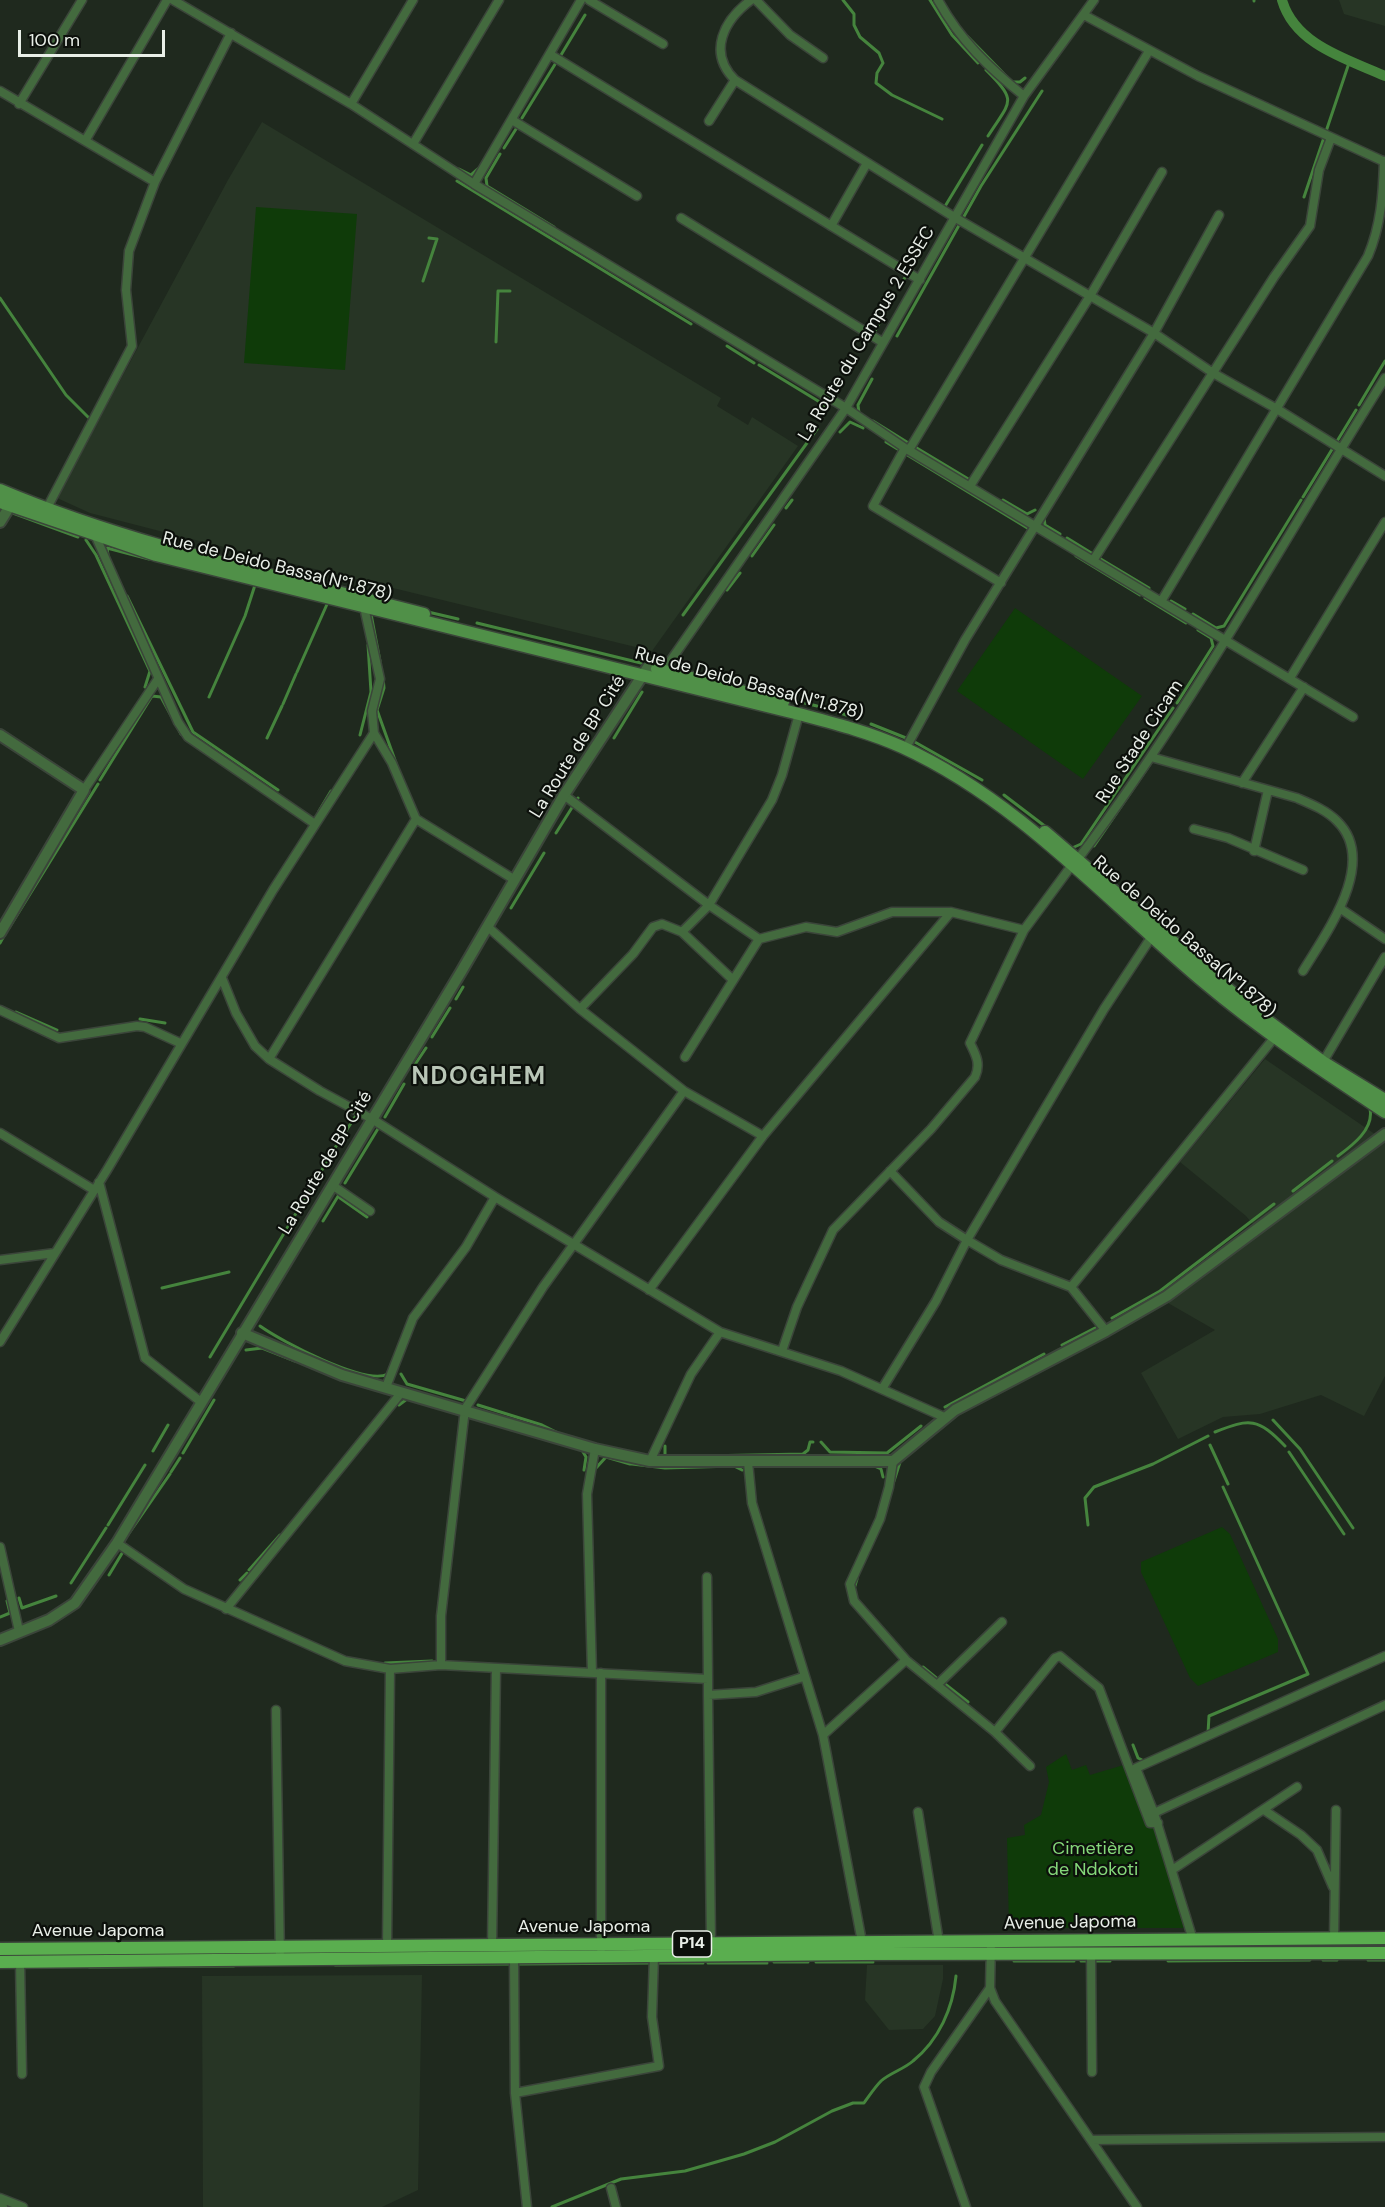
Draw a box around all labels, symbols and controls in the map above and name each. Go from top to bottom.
scale bar [21,18,168,56]
text: 100 m [29,28,80,52]
street label: La Route du Campus 2 ESSEC [794,223,940,445]
street label: Rue de Deido Bassa(N°1.878) [160,528,394,606]
street label: Rue de Deido Bassa(N°1.878) [632,643,866,725]
street label: La Route de BP Cité [525,672,631,822]
street label: Rue Stade Cicam [1092,676,1188,808]
street label: Rue de Deido Bassa(N°1.878) [1088,852,1280,1022]
district label: NDOGHEM [412,1064,546,1092]
street label: La Route de BP Cité [275,1087,377,1239]
park label: Cimetière de Ndokoti [1048,1838,1138,1880]
street label: Avenue Japoma [1004,1911,1136,1935]
street label: Avenue Japoma [518,1916,650,1938]
street label: Avenue Japoma [32,1920,164,1942]
road number: P14 [672,1931,712,1957]

